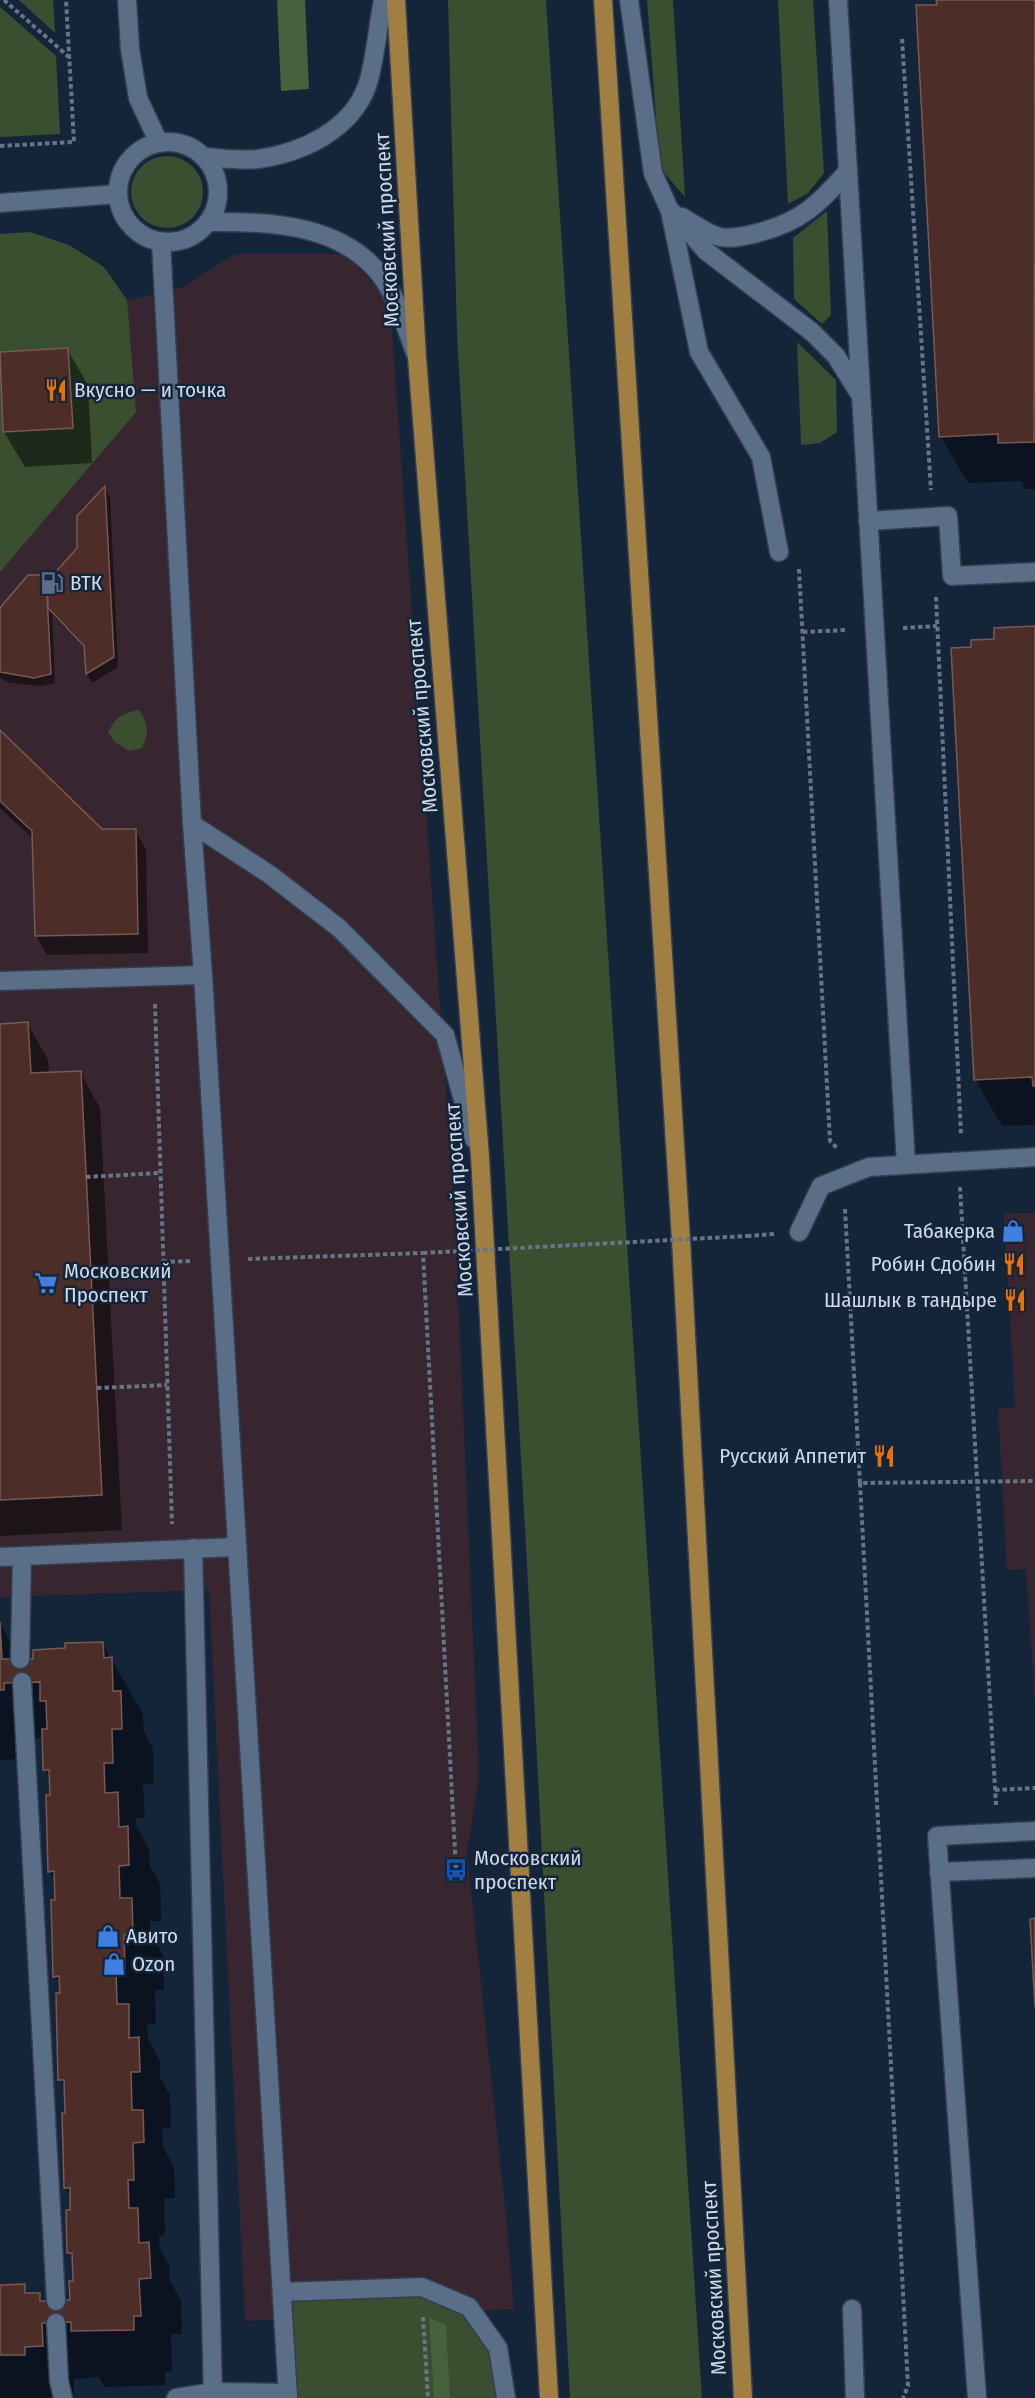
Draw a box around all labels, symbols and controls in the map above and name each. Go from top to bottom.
street label: Московский проспект [369,132,405,328]
restaurant icon: Вкусно — и точка [43,377,69,403]
place label: Вкусно — и точка [74,377,226,403]
fuel station icon: ВТК [39,570,65,596]
place label: ВТК [70,570,103,596]
street label: Московский проспект [401,617,443,814]
street label: Московский проспект [439,1102,479,1298]
place label: Табакерка [904,1218,995,1244]
shop icon: Табакерка [1000,1218,1026,1244]
place label: Робин Сдобин [871,1251,996,1277]
restaurant icon: Робин Сдобин [1001,1251,1027,1277]
place label: Московский Проспект [64,1258,172,1308]
supermarket icon: Московский Проспект [33,1270,59,1296]
place label: Шашлык в тандыре [824,1287,997,1313]
restaurant icon: Шашлык в тандыре [1002,1287,1028,1313]
place label: Русский Аппетит [719,1443,866,1469]
restaurant icon: Русский Аппетит [871,1443,897,1469]
place label: Московский проспект [474,1845,582,1895]
bus stop icon: Московский проспект [443,1857,469,1883]
shop icon: Авито [95,1923,121,1949]
place label: Авито [126,1923,178,1949]
shop icon: Ozon [101,1951,127,1977]
place label: Ozon [132,1951,175,1977]
street label: Московский проспект [696,2180,732,2376]

